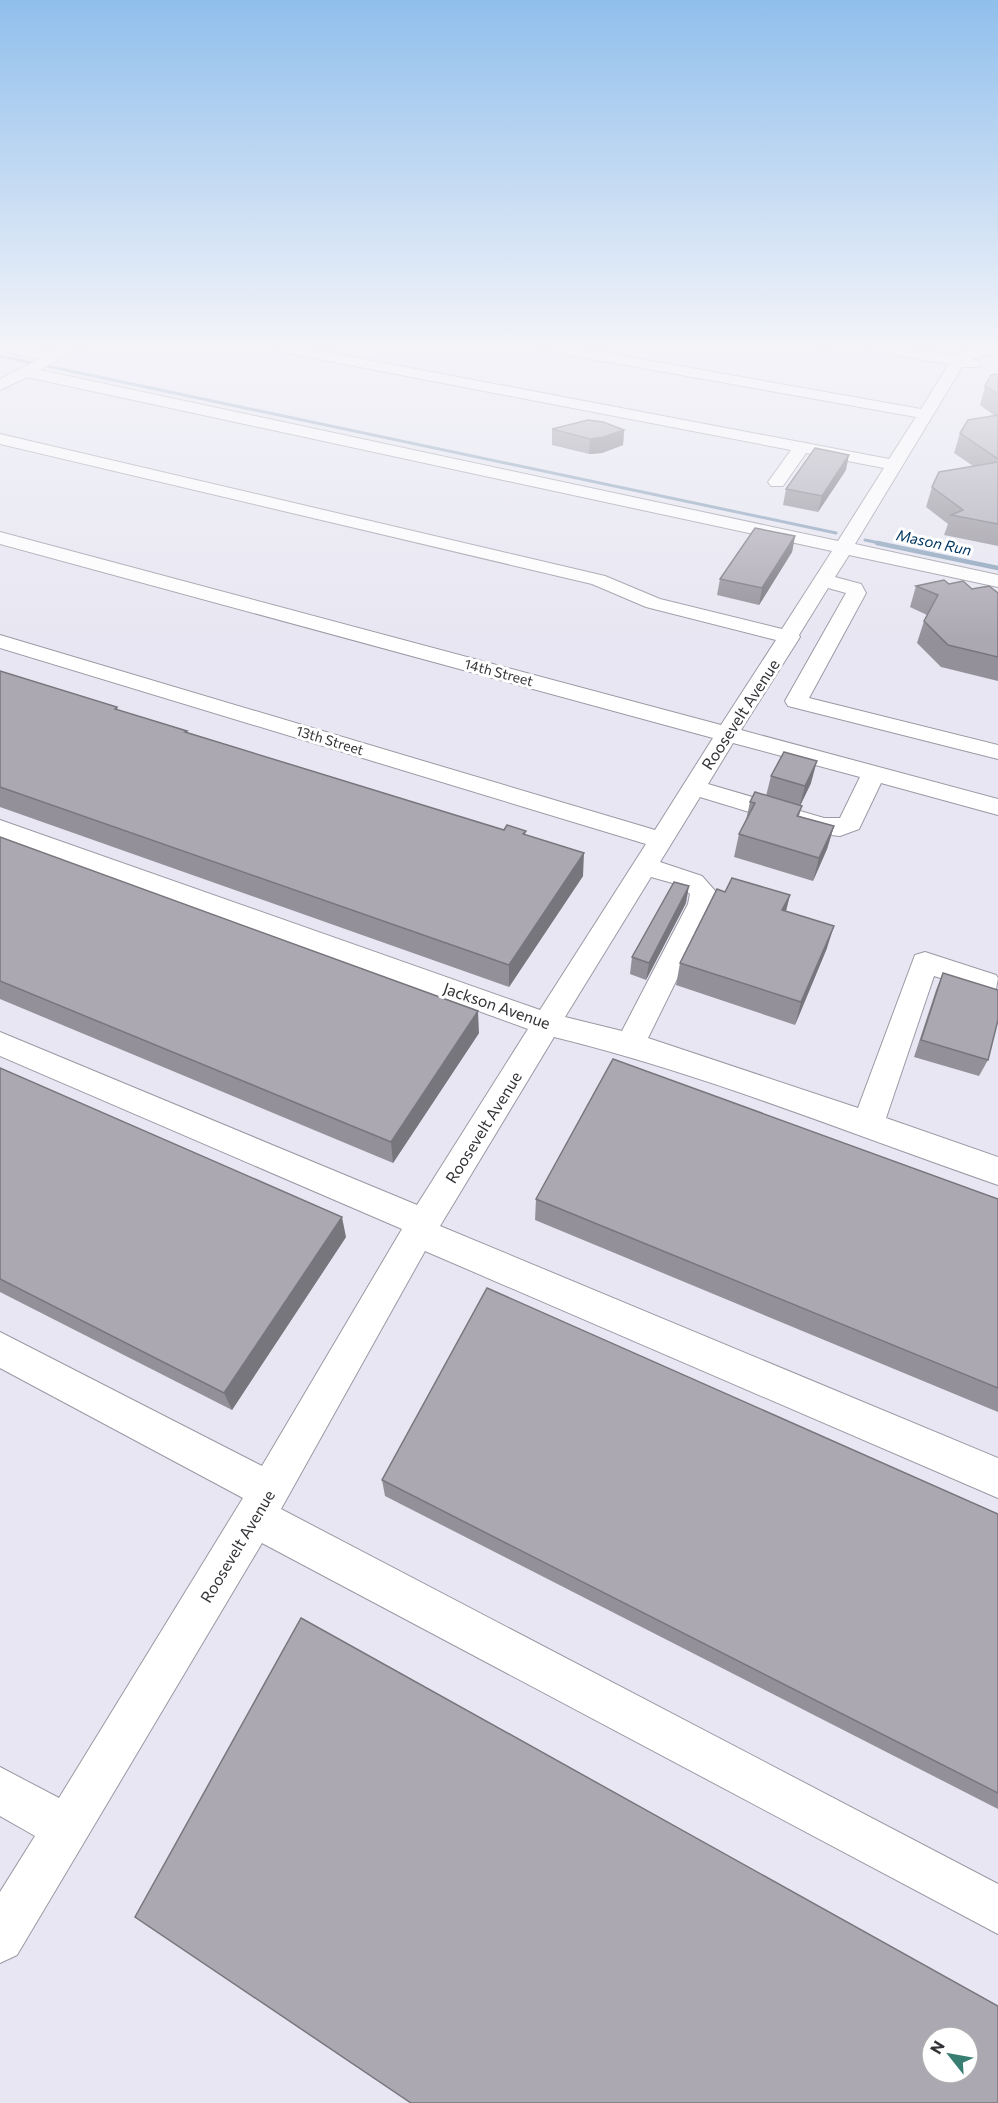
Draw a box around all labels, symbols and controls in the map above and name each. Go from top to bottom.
water label: Mason Run [895,525,973,559]
street label: 14th Street [463,655,535,689]
street label: Roosevelt Avenue [697,655,783,773]
street label: 13th Street [294,722,366,758]
street label: Jackson Avenue [441,978,553,1032]
street label: Roosevelt Avenue [441,1068,525,1186]
street label: Roosevelt Avenue [196,1486,278,1606]
north arrow [920,2025,980,2085]
text: N [925,2037,948,2057]

